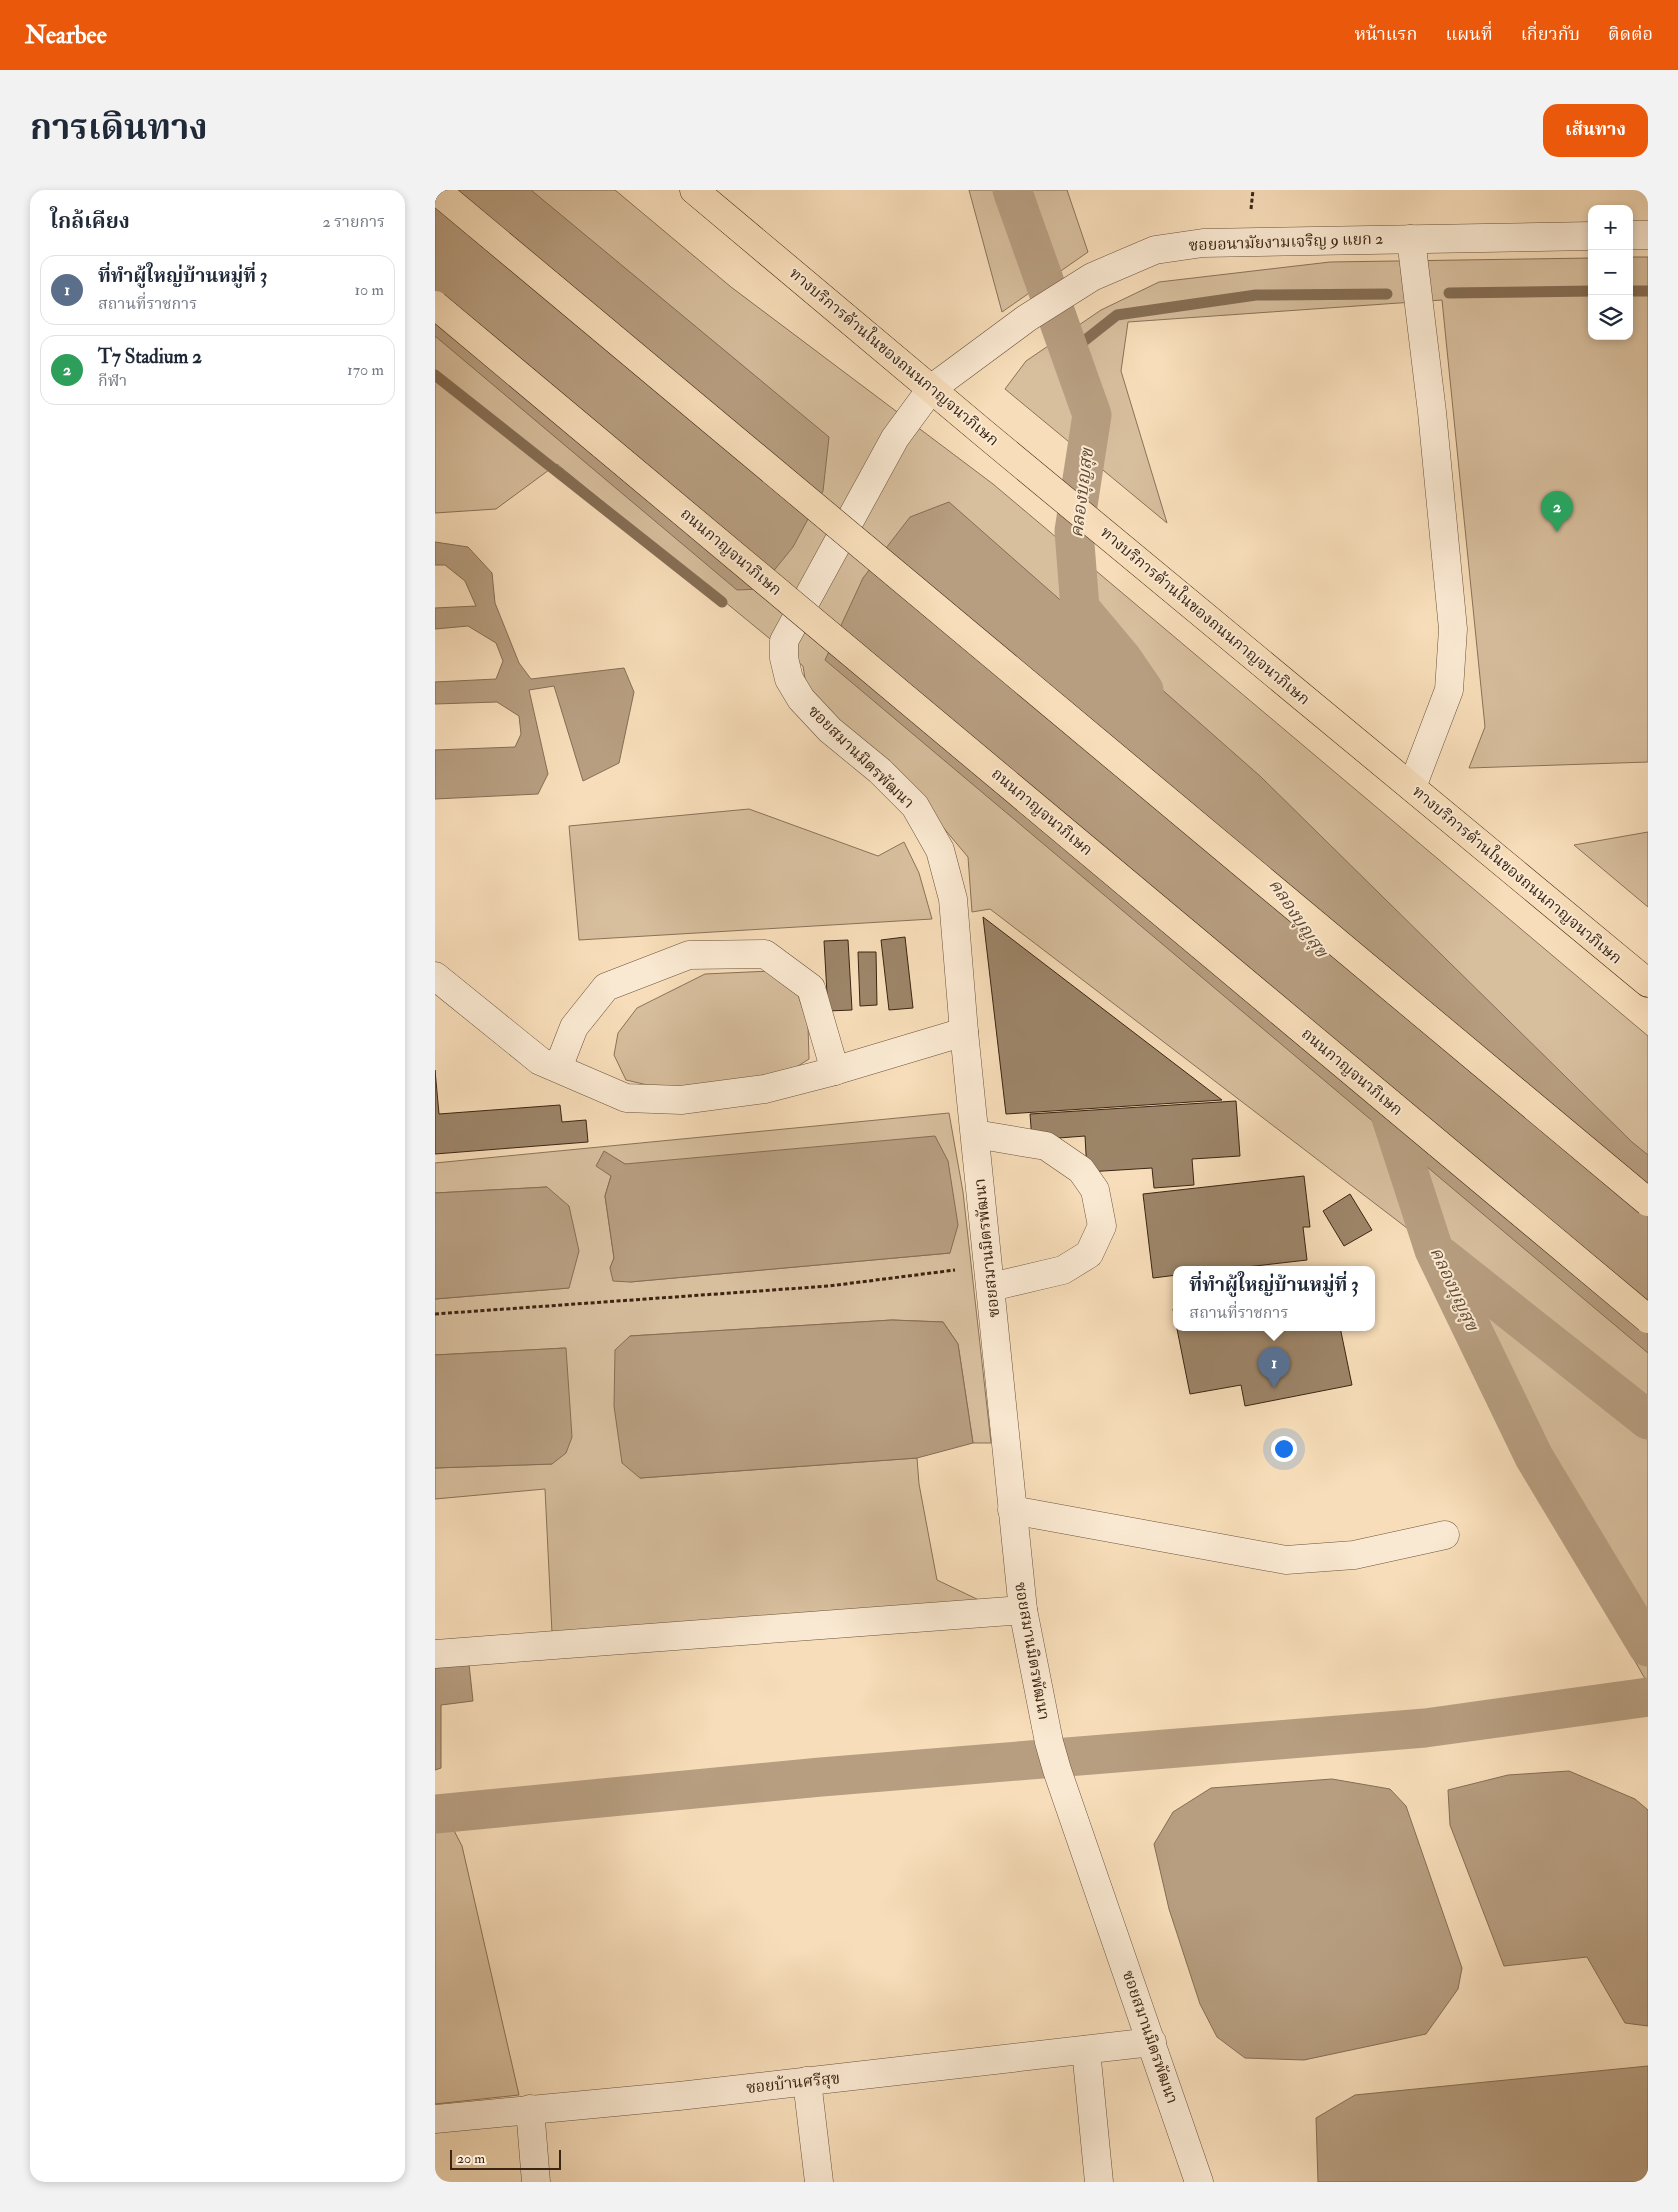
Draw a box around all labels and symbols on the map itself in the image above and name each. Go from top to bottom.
street label: ซอยอนามัยงามเจริญ 9 แยก 2 [1188,229,1384,255]
street label: ทางบริการด้านในของถนนกาญจนาภิเษก [785,263,1003,451]
water label: คลองบุญสุข [1065,446,1099,539]
pin: 2 [1541,491,1573,532]
street label: ถนนกาญจนาภิเษก [676,504,786,600]
street label: ทางบริการด้านในของถนนกาญจนาภิเษก [1096,522,1314,710]
street label: ซอยสมานมิตรพัฒนา [804,701,918,813]
street label: ถนนกาญจนาภิเษก [987,764,1097,860]
street label: ทางบริการด้านในของถนนกาญจนาภิเษก [1408,781,1626,969]
water label: คลองบุญสุข [1263,874,1333,962]
street label: ถนนกาญจนาภิเษก [1297,1024,1407,1120]
street label: ซอยสมานมิตรพัฒนา [970,1177,1004,1319]
water label: คลองบุญสุข [1425,1243,1484,1335]
pin: 1 [1258,1347,1290,1388]
your location [1271,1436,1297,1462]
street label: ซอยสมานมิตรพัฒนา [1010,1580,1054,1722]
street label: ซอยสมานมิตรพัฒนา [1118,1968,1182,2106]
street label: ซอยบ้านศรีสุข [745,2068,841,2099]
scale bar [450,2147,561,2170]

